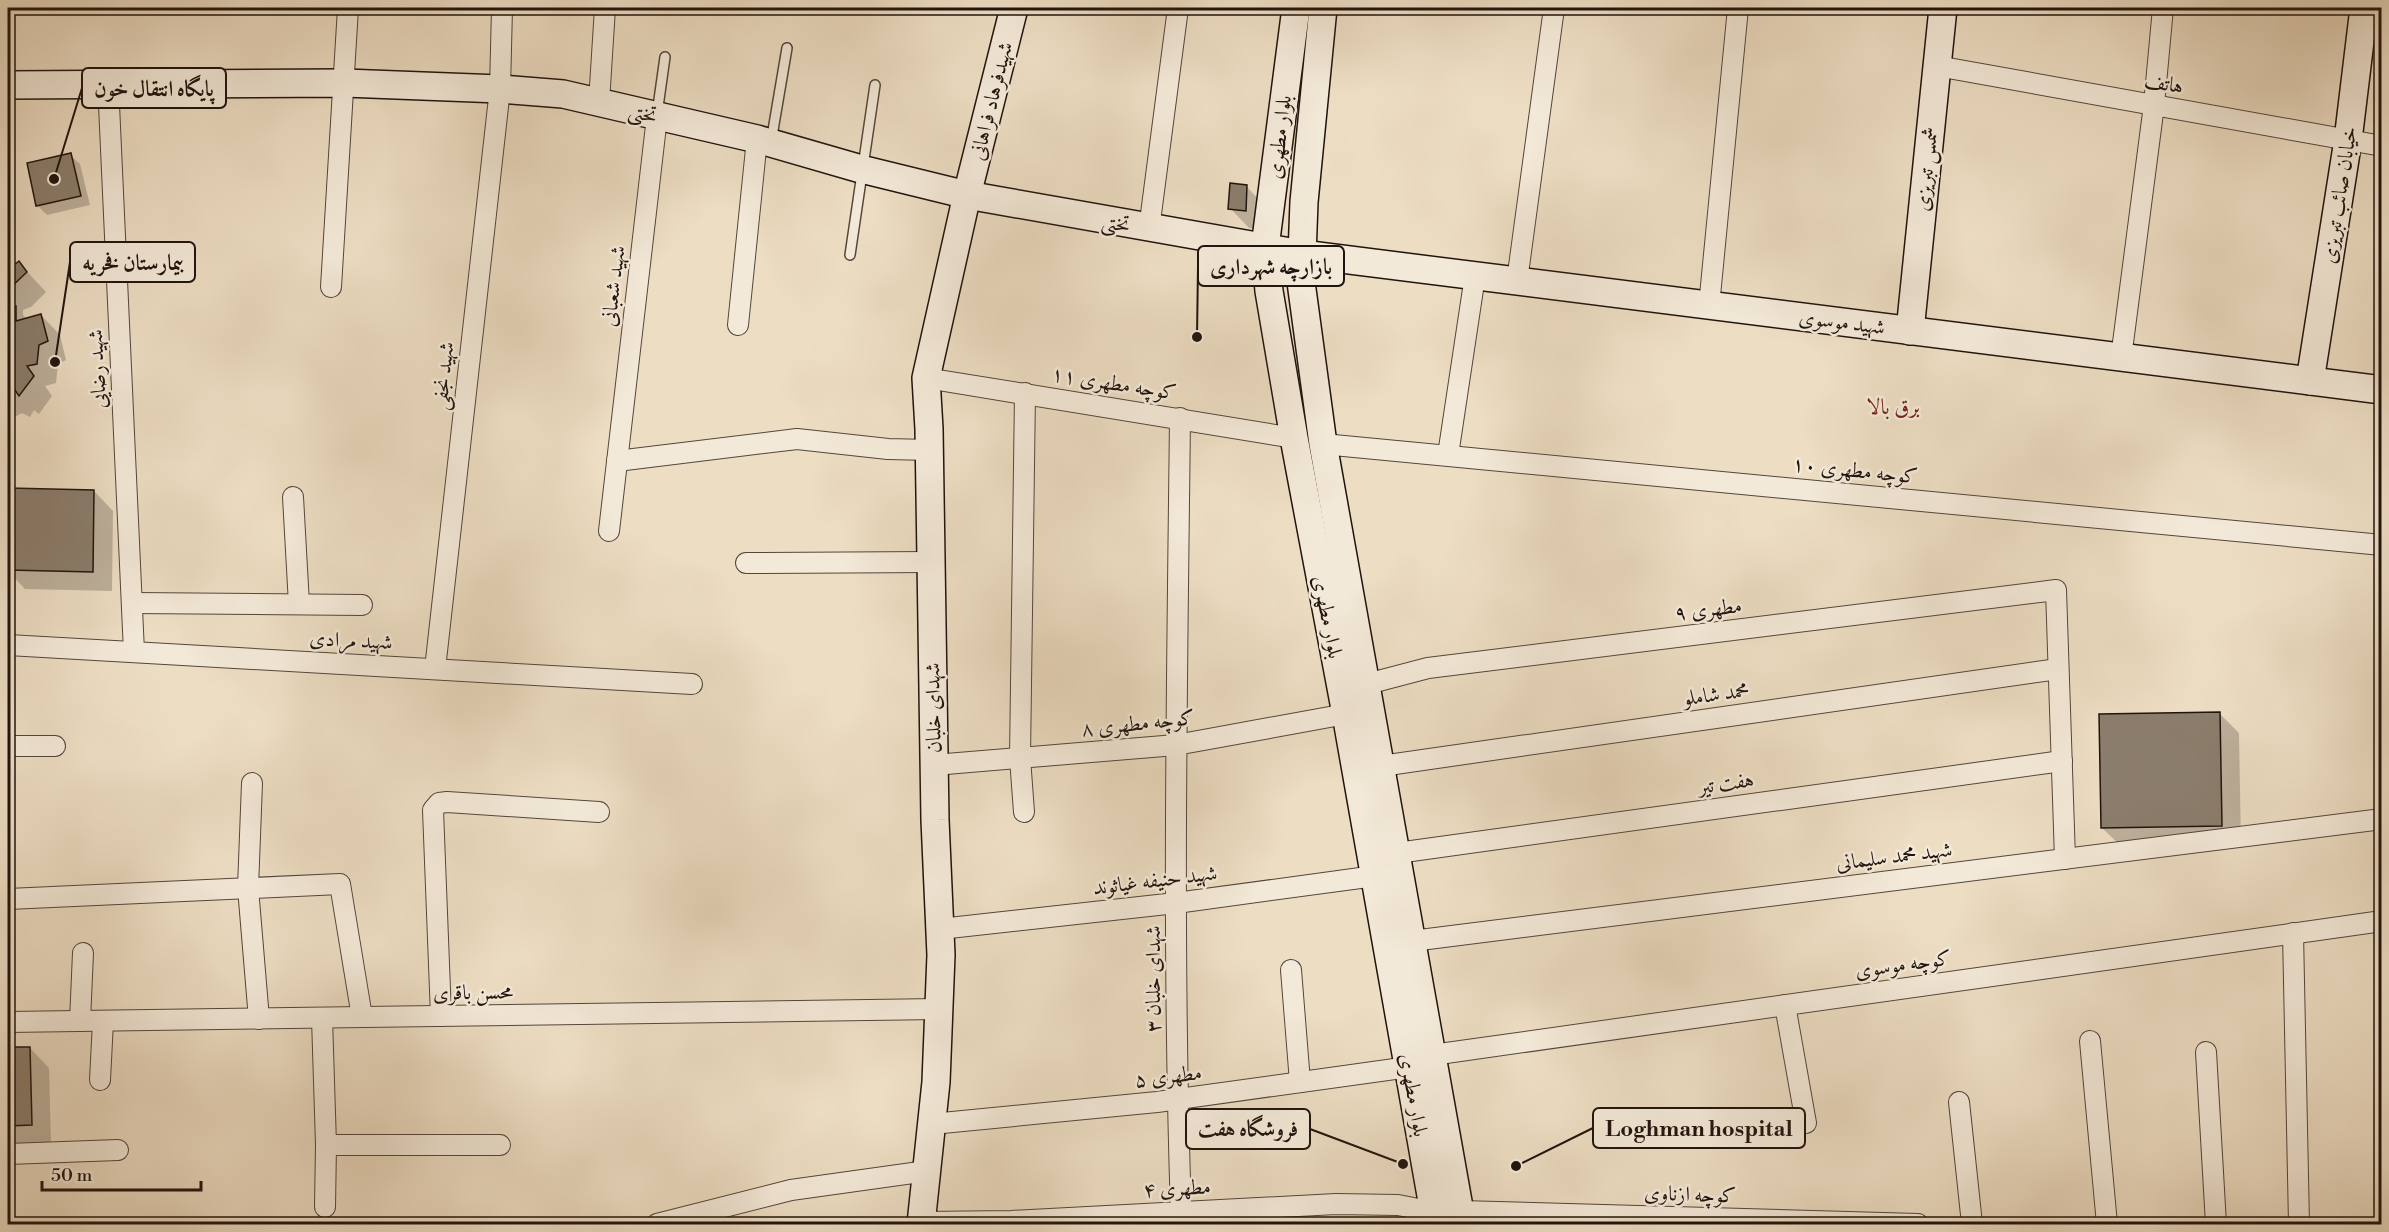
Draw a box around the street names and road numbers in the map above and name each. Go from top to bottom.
street label: شهیدفرهاد فراهانی [965,39,1019,163]
street label: هاتف [2142,68,2185,100]
street label: بلوار مطهری [1262,94,1298,181]
street label: تختی [625,98,660,131]
street label: خیابان صائب تبریزی [2316,125,2364,266]
street label: شمس تبریزی [1910,126,1944,213]
street label: تختی [1099,209,1132,240]
street label: شهید شعبانی [596,244,632,328]
street label: شهید موسوی [1797,305,1887,341]
street label: شهید رضایی [83,329,113,409]
street label: شهید نجفی [427,341,462,412]
street label: کوچه مطهری ۱۱ [1049,361,1178,407]
street label: کوچه مطهری ۱۰ [1791,451,1919,491]
street label: بلوار مطهری [1306,573,1348,661]
street label: مطهری ۹ [1673,593,1743,627]
street label: شهید مرادی [309,626,393,657]
street label: شهدای خلبان [920,663,948,753]
street label: محمد شاملو [1679,677,1751,713]
street label: کوچه مطهری ۸ [1080,705,1196,743]
street label: هفت تیر [1695,767,1756,801]
street label: شهید محمد سلیمانی [1835,837,1954,877]
street label: شهید حنیفه غیاثوند [1091,860,1219,902]
street label: شهدای خلبان ۳ [1141,925,1167,1033]
street label: کوچه موسوی [1853,945,1953,985]
street label: محسن باقری [433,979,514,1007]
street label: بلوار مطهری [1393,1051,1433,1139]
street label: مطهری ۵ [1133,1060,1203,1094]
street label: مطهری ۴ [1143,1174,1212,1204]
street label: کوچه ازناوی [1643,1180,1737,1210]

